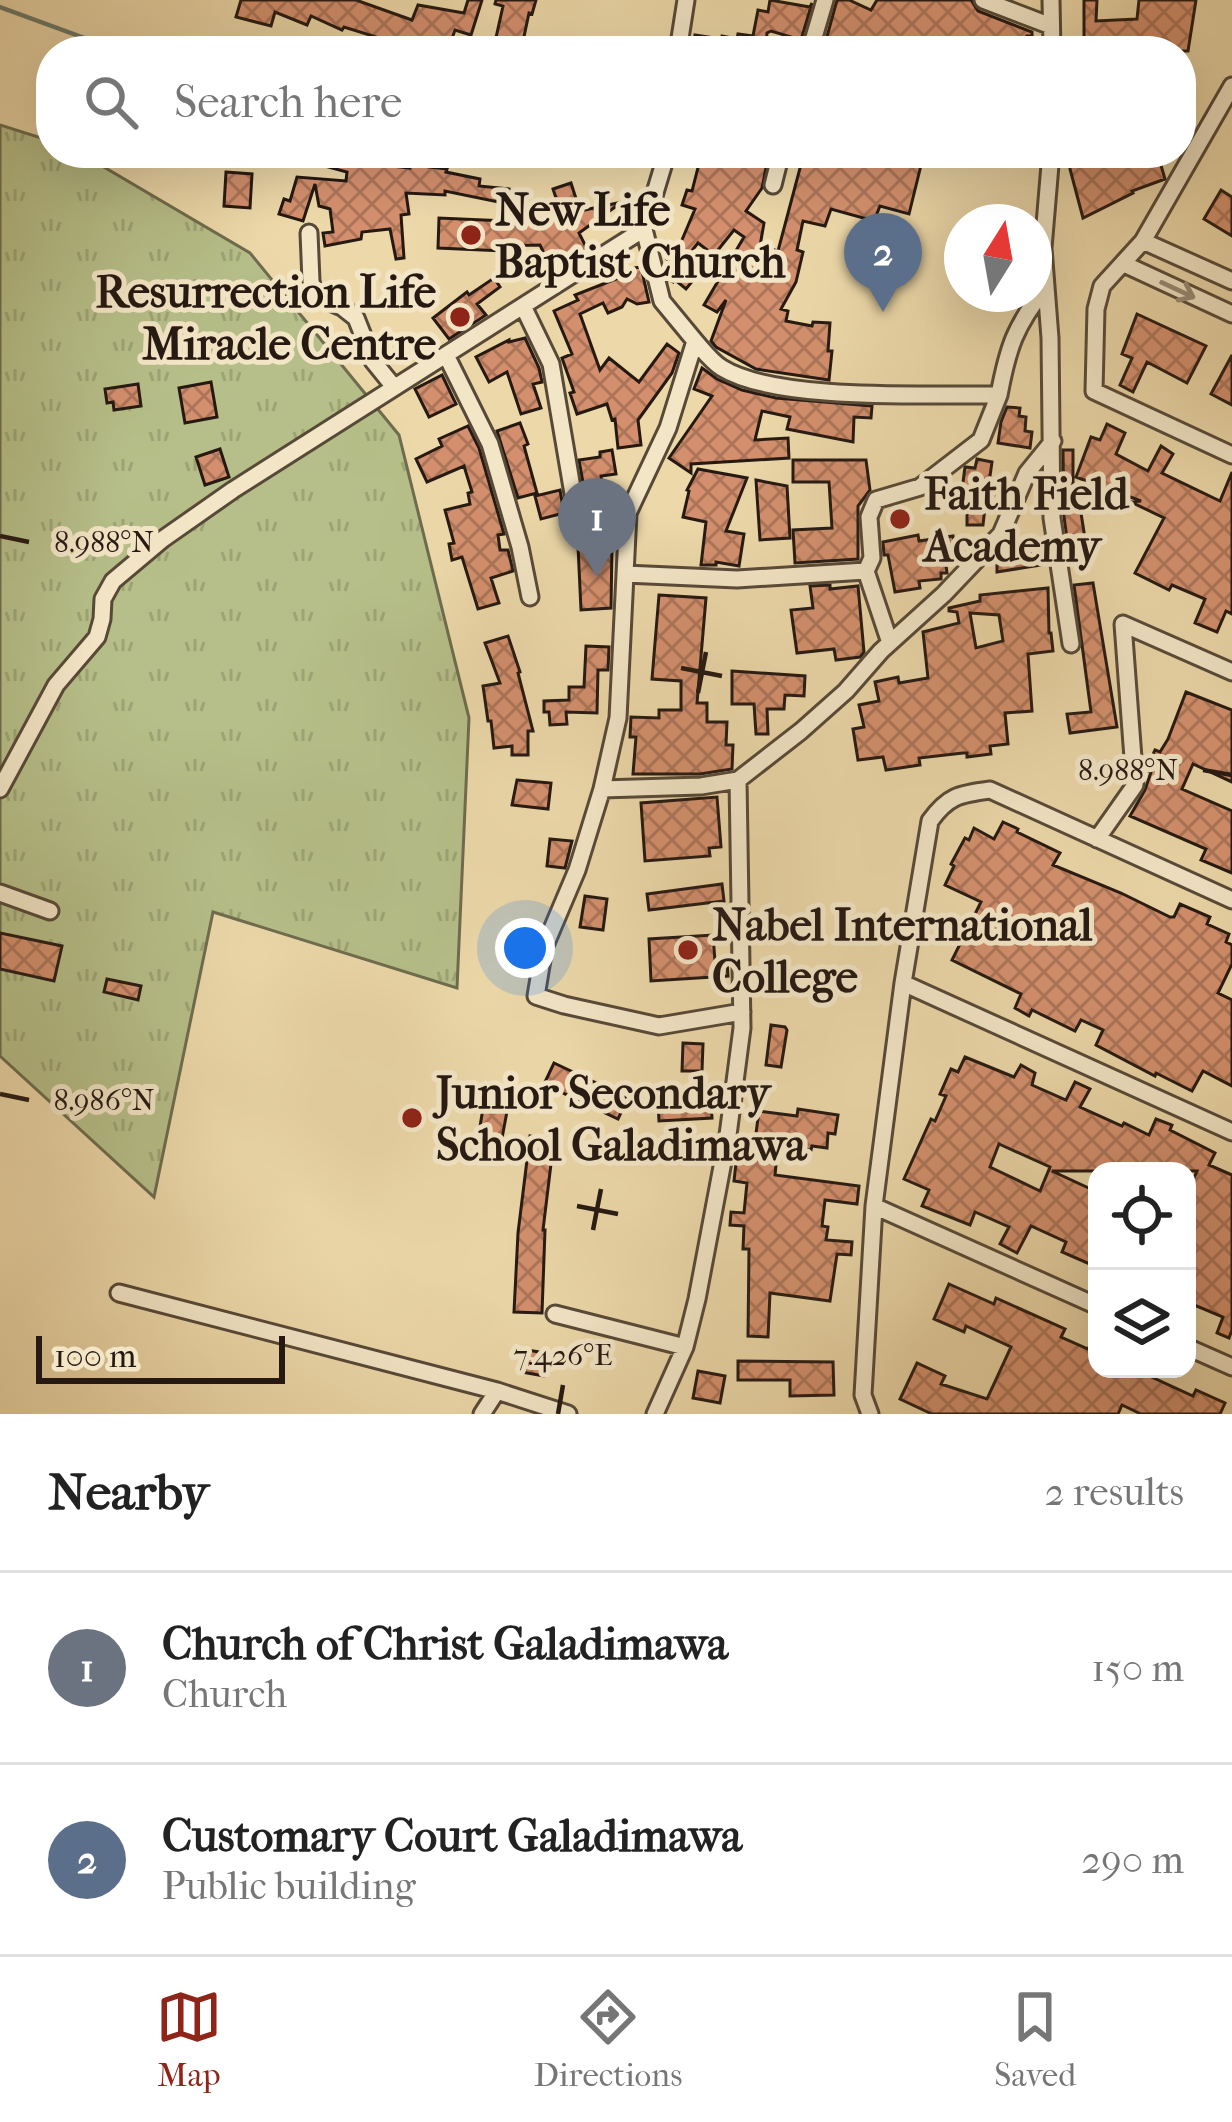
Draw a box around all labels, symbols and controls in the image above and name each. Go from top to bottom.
search box [36,36,1196,168]
icon: search [78,69,144,135]
text: Search here [174,76,402,129]
place label: New Life Baptist Church [495,184,786,289]
north arrow [944,204,1052,312]
pin: 2 [844,213,922,312]
marker: New Life Baptist Church [458,222,484,248]
place label: Resurrection Life Miracle Centre [95,266,436,371]
one-way arrow [1159,280,1195,302]
marker: Resurrection Life Miracle Centre [447,304,473,330]
place label: Faith Field Academy [921,468,1130,573]
pin: 1 [558,478,636,577]
marker: Faith Field Academy [887,506,913,532]
text: 8.988°N [54,525,154,560]
text: 8.988°N [1078,753,1178,788]
place label: Nabel International College [712,899,1093,1004]
your location [495,918,555,978]
marker: Nabel International College [675,937,701,963]
place label: Junior Secondary School Galadimawa [432,1067,807,1172]
text: 8.986°N [53,1083,155,1118]
marker: Junior Secondary School Galadimawa [399,1105,425,1131]
map controls [1088,1162,1196,1378]
button: locate [1088,1162,1196,1270]
button: layers [1088,1270,1196,1378]
scale bar [36,1330,285,1383]
text: 100 m [54,1337,137,1376]
text: 7.426°E [513,1338,613,1373]
text: Nearby [48,1462,209,1522]
text: 2 results [1045,1469,1184,1515]
text: Church of Christ Galadimawa [162,1618,728,1671]
text: 1 [80,1645,94,1691]
text: 150 m [1091,1645,1184,1691]
text: Church [162,1671,287,1717]
text: Customary Court Galadimawa [162,1810,742,1863]
text: 2 [77,1837,97,1883]
text: 290 m [1081,1837,1184,1883]
text: Public building [162,1863,416,1909]
tab: Map [156,1984,222,2095]
tab: Directions [534,1984,682,2095]
tab: Saved [994,1984,1076,2095]

